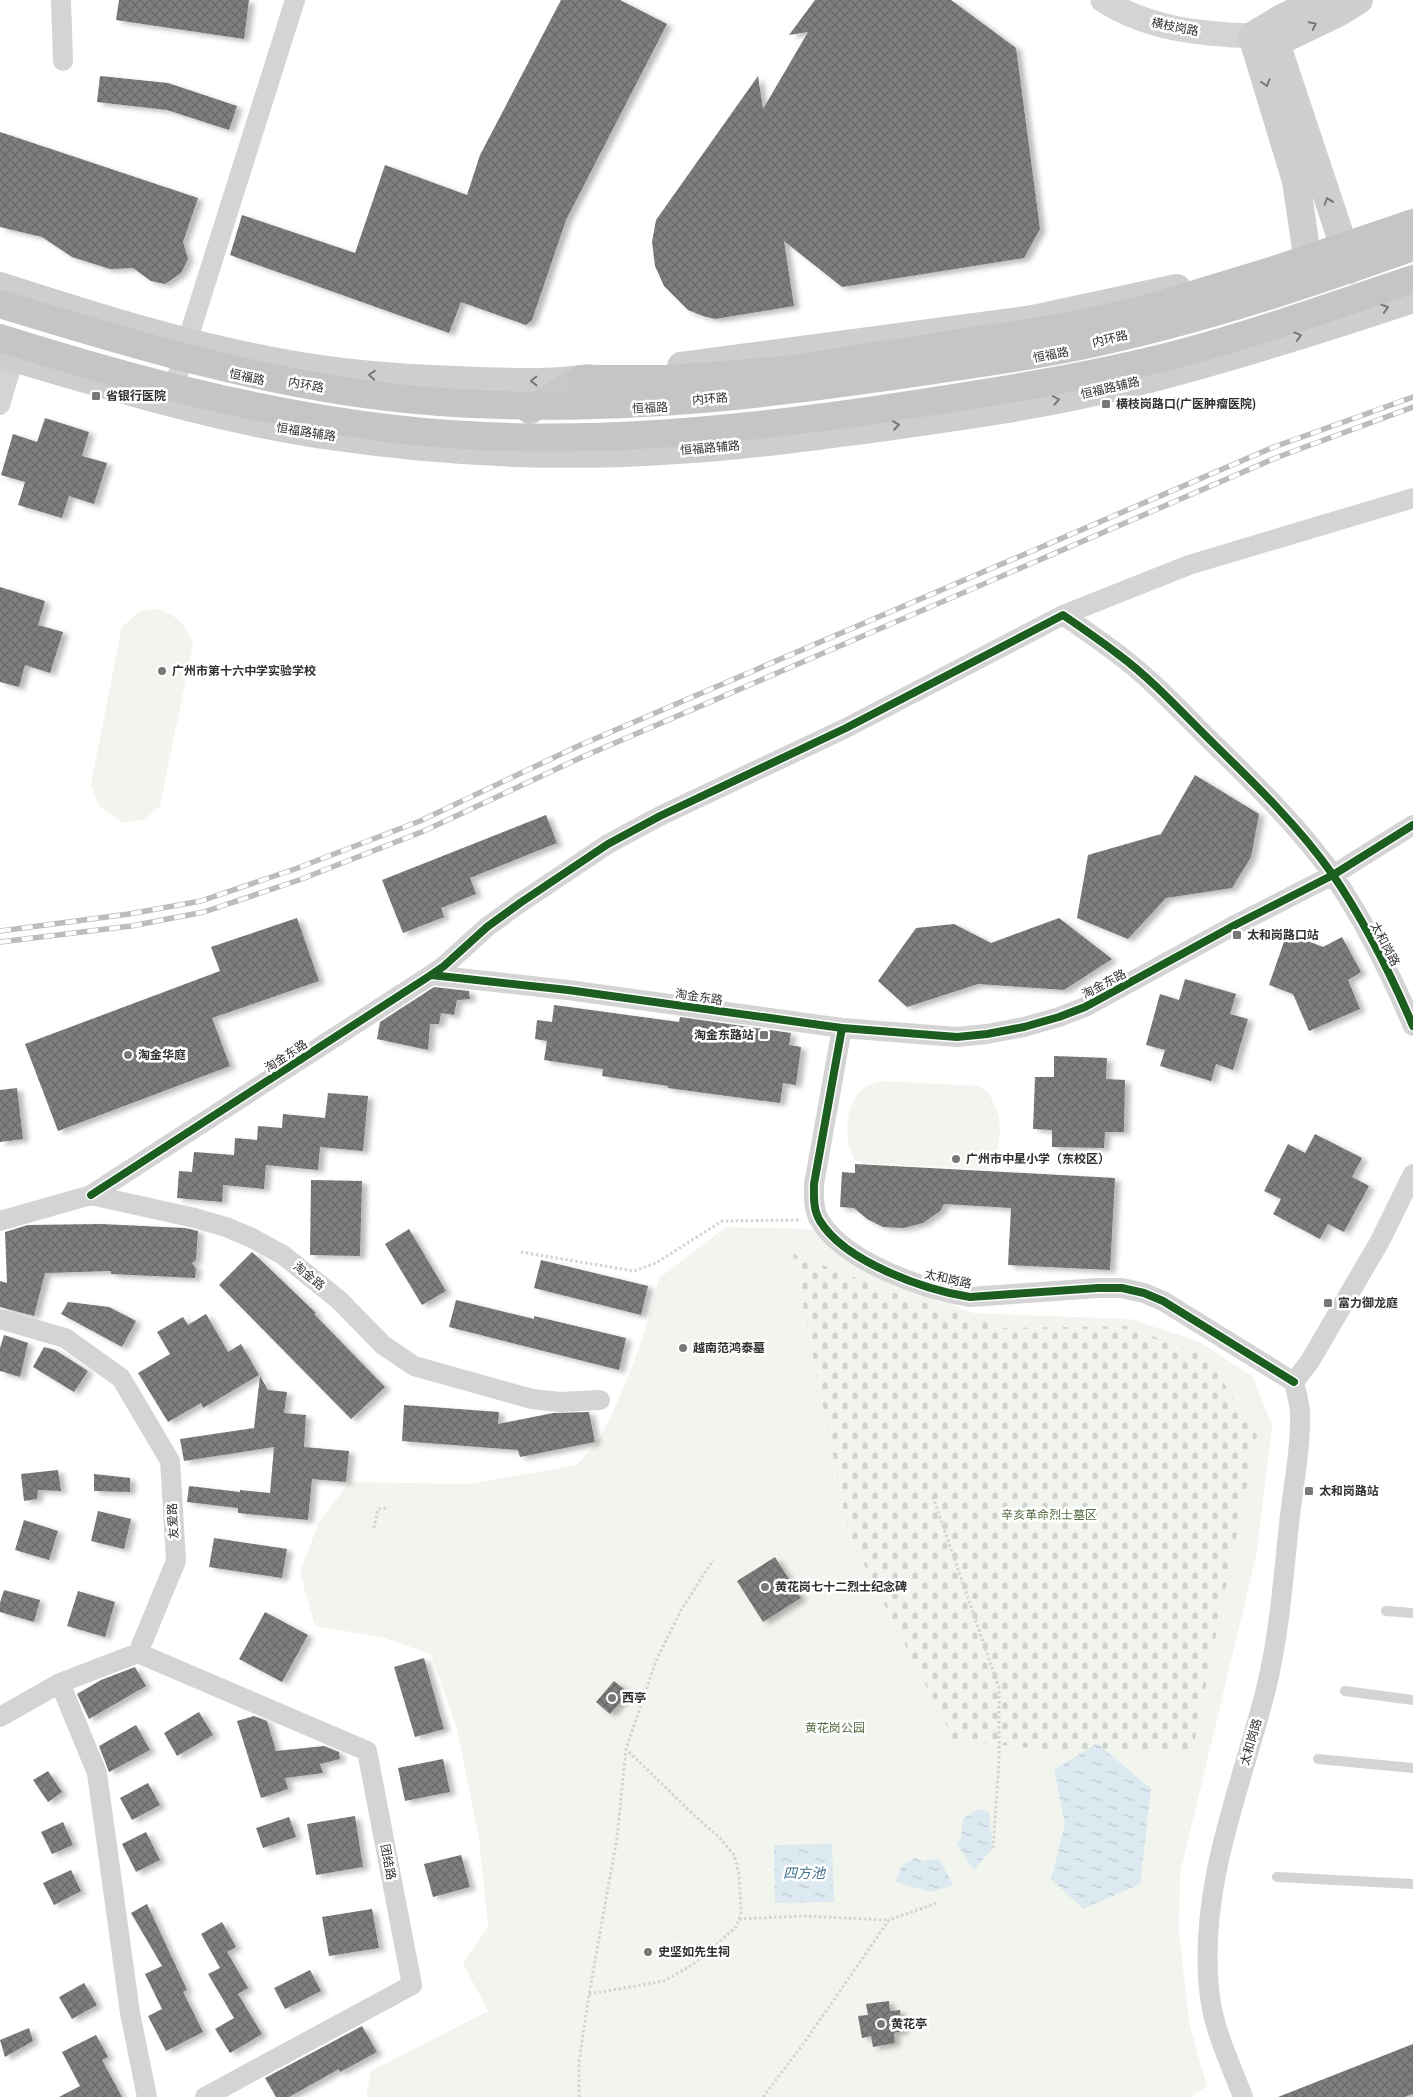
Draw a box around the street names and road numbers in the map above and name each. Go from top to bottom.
street label: 横枝岗路 [1150,16,1200,38]
street label: 内环路 [1091,328,1129,350]
street label: 恒福路 [1032,345,1070,365]
street label: 恒福路 [228,366,266,388]
street label: 恒福路辅路 [1079,374,1141,402]
street label: 内环路 [287,375,325,395]
street label: 内环路 [691,390,729,408]
street label: 恒福路 [632,400,668,416]
street label: 恒福路辅路 [275,420,337,444]
street label: 恒福路辅路 [679,438,741,458]
street label: 太和岗路 [1368,920,1402,968]
street label: 淘金东路 [1080,967,1128,1001]
street label: 淘金东路 [674,987,724,1007]
street label: 淘金东路 [262,1037,310,1075]
street label: 淘金路 [291,1259,327,1293]
street label: 太和岗路 [923,1267,973,1291]
street label: 友爱路 [165,1503,181,1539]
street label: 太和岗路 [1238,1717,1264,1767]
street label: 团结路 [378,1843,398,1881]

